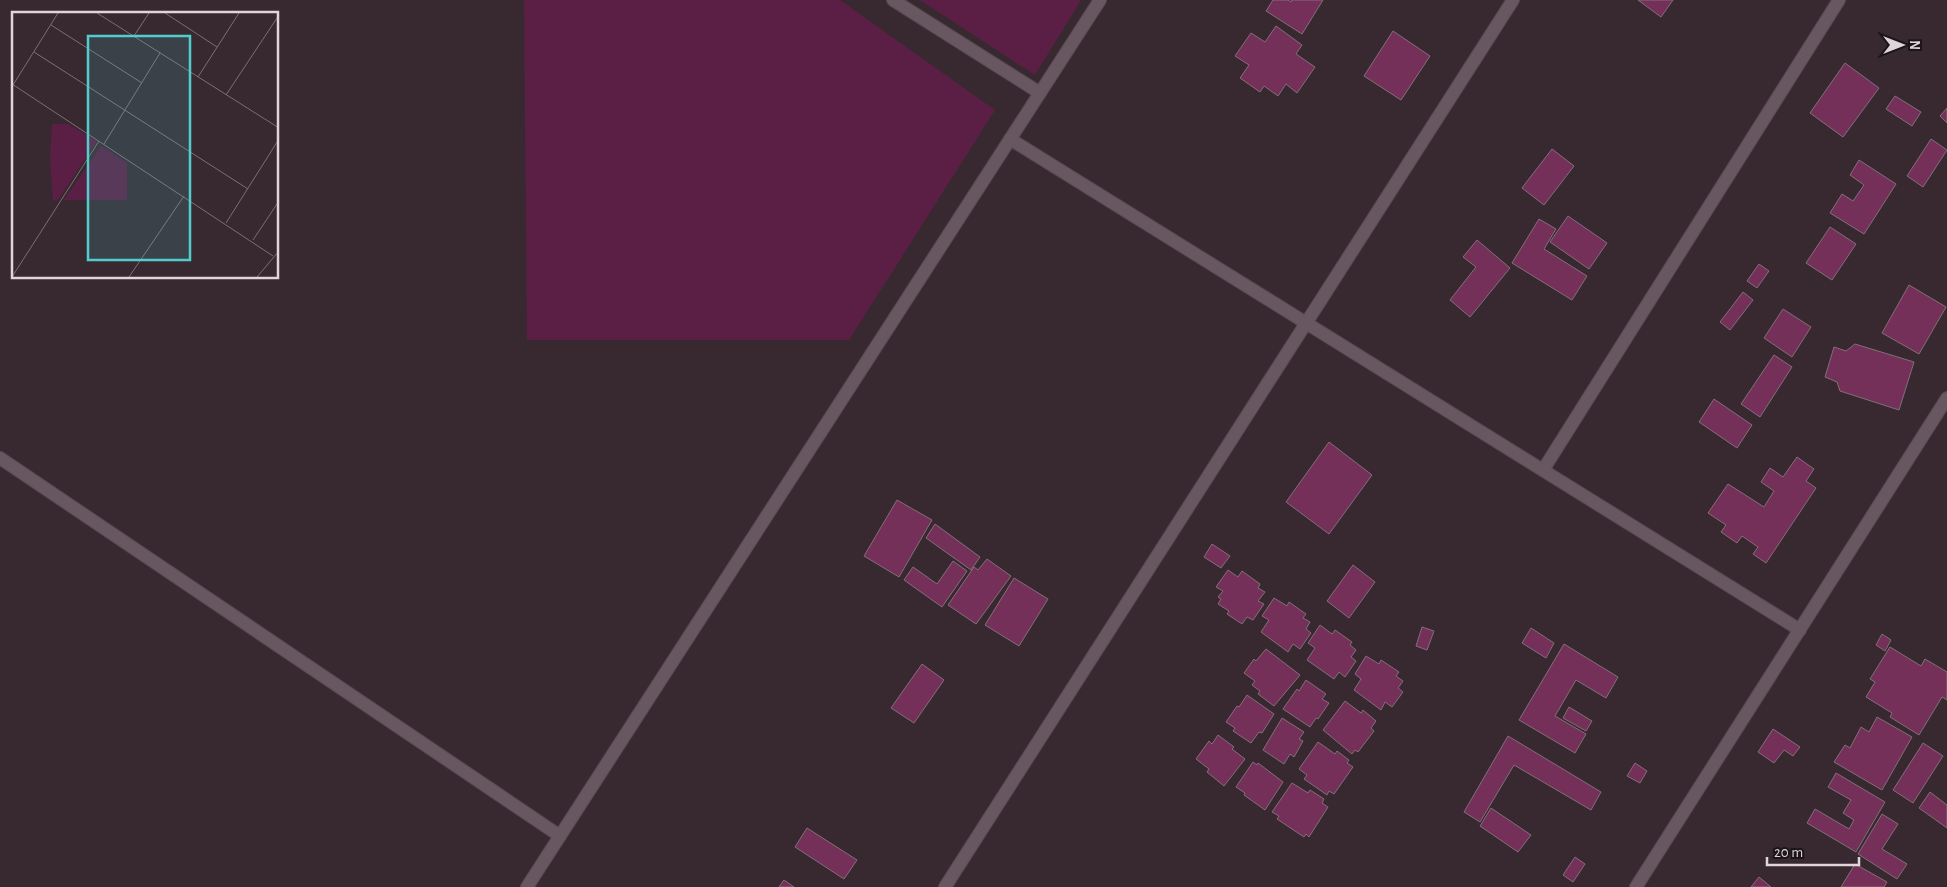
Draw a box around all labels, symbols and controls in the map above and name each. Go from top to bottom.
inset map [12,12,279,279]
north arrow [1877,20,1927,70]
text: N [1907,40,1921,50]
scale bar [1767,834,1860,866]
text: 20 m [1774,845,1803,860]

